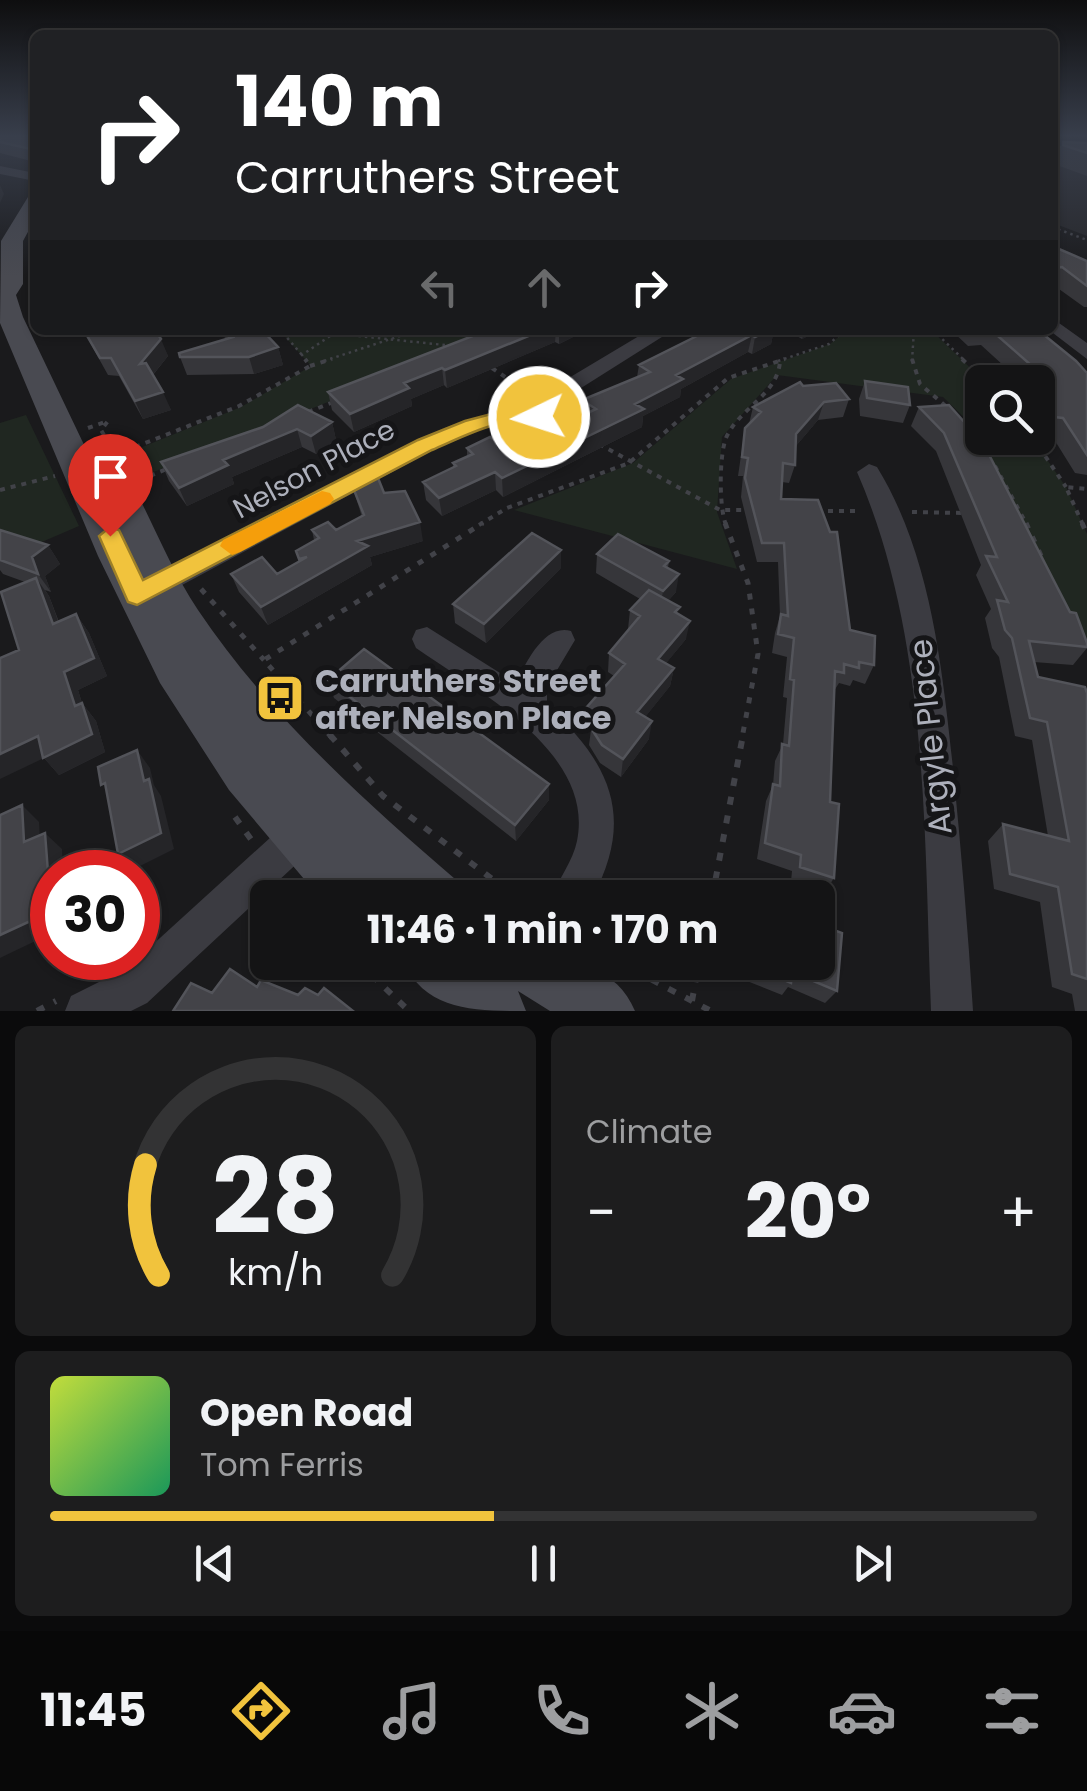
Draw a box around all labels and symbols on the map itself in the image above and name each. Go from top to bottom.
position arrow [487,365,591,469]
street label: Nelson Place [226,410,402,528]
pin [68,434,153,537]
street label: Argyle Place [897,637,963,837]
place label: Carruthers Street after Nelson Place [315,658,611,740]
bus stop icon: Carruthers Street after Nelson Place [254,672,306,724]
speed limit sign: 30 [30,850,160,980]

